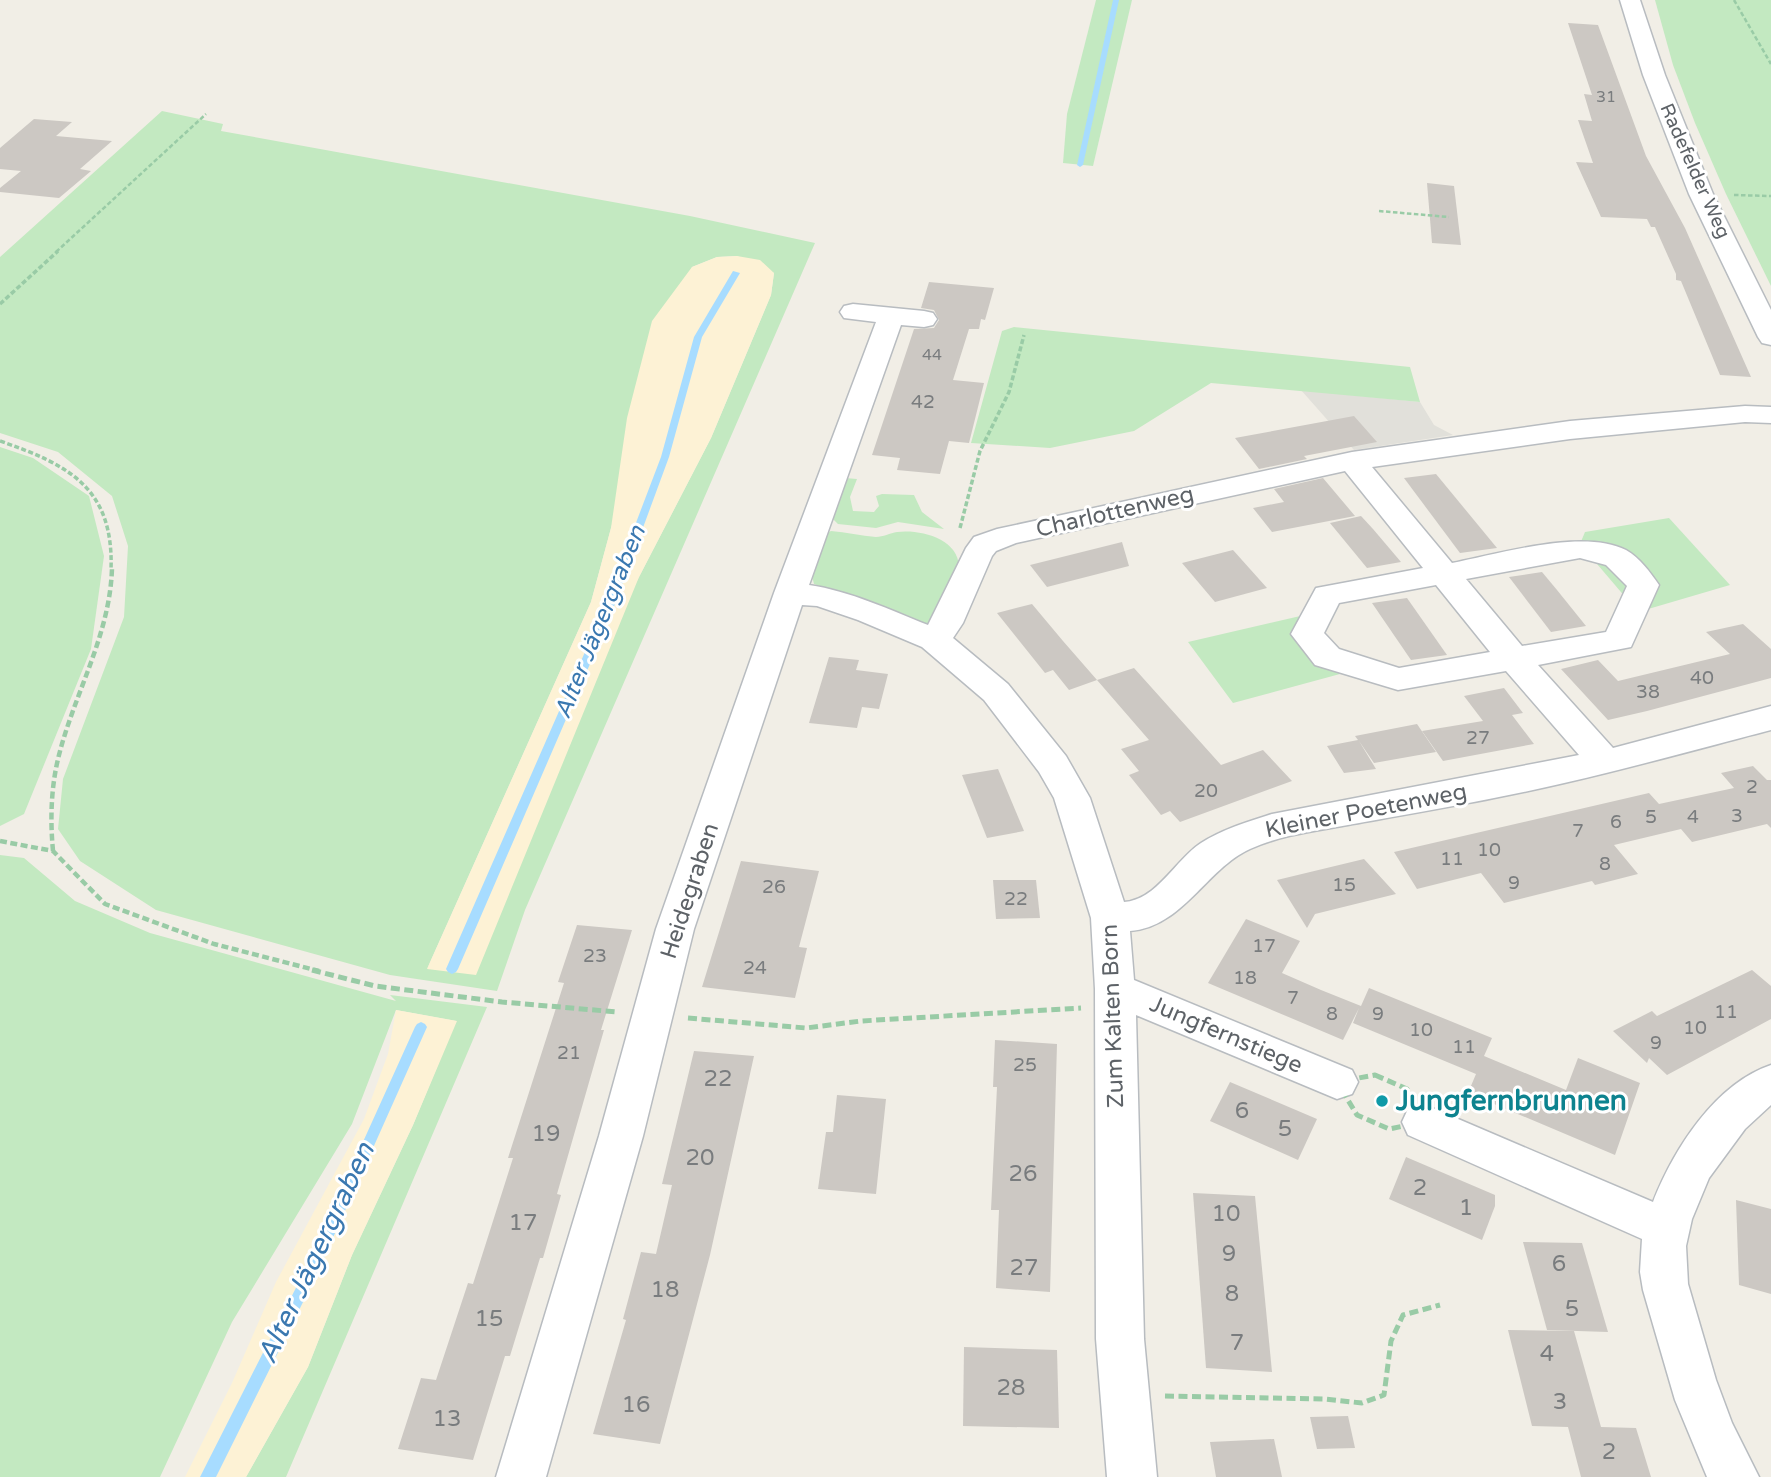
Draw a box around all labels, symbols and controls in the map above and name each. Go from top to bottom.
house number: 31 [1596,87,1616,107]
street label: Radefelder Weg [1655,100,1735,242]
house number: 44 [922,345,942,365]
house number: 42 [911,391,935,413]
street label: Charlottenweg [1033,480,1197,544]
water label: Alter Jägergraben [548,520,652,723]
house number: 40 [1690,667,1714,689]
house number: 38 [1636,681,1660,703]
house number: 27 [1466,727,1490,749]
house number: 2 [1746,776,1758,798]
street label: Kleiner Poetenweg [1263,778,1469,844]
house number: 20 [1194,780,1218,802]
house number: 3 [1731,805,1743,827]
house number: 5 [1645,806,1657,828]
house number: 4 [1687,806,1699,828]
house number: 6 [1610,811,1622,833]
street label: Heidegraben [655,820,725,962]
house number: 7 [1572,820,1584,842]
house number: 10 [1477,839,1501,861]
house number: 11 [1440,848,1464,870]
house number: 8 [1599,853,1611,875]
house number: 9 [1508,872,1520,894]
house number: 15 [1332,874,1356,896]
house number: 26 [762,876,786,898]
house number: 22 [1004,888,1028,910]
street label: Zum Kalten Born [1096,924,1130,1108]
house number: 17 [1252,935,1276,957]
house number: 23 [583,945,607,967]
house number: 24 [743,957,767,979]
house number: 18 [1233,967,1257,989]
house number: 7 [1287,987,1299,1009]
street label: Jungfernstiege [1145,990,1307,1080]
house number: 11 [1714,1001,1738,1023]
house number: 8 [1326,1003,1338,1025]
house number: 9 [1372,1003,1384,1025]
house number: 10 [1683,1017,1707,1039]
house number: 10 [1409,1019,1433,1041]
house number: 9 [1650,1032,1662,1054]
house number: 11 [1452,1036,1476,1058]
house number: 21 [557,1042,581,1064]
house number: 25 [1013,1054,1037,1076]
house number: 22 [704,1065,732,1093]
place label: Jungfernbrunnen [1395,1084,1627,1118]
marker: Jungfernbrunnen [1374,1093,1390,1109]
house number: 6 [1235,1097,1249,1125]
house number: 5 [1278,1115,1292,1143]
house number: 19 [532,1120,560,1148]
water label: Alter Jägergraben [250,1137,382,1369]
house number: 20 [686,1144,714,1172]
house number: 26 [1009,1160,1037,1188]
house number: 2 [1413,1174,1427,1202]
house number: 1 [1459,1194,1473,1222]
house number: 10 [1212,1200,1240,1228]
house number: 17 [509,1209,537,1237]
house number: 9 [1222,1240,1236,1268]
house number: 6 [1552,1250,1566,1278]
house number: 27 [1010,1254,1038,1282]
house number: 18 [651,1276,679,1304]
house number: 8 [1225,1280,1239,1308]
house number: 5 [1565,1295,1579,1323]
house number: 15 [475,1305,503,1333]
house number: 7 [1230,1329,1244,1357]
house number: 4 [1540,1340,1554,1368]
house number: 28 [997,1374,1025,1402]
house number: 3 [1553,1388,1567,1416]
house number: 16 [622,1391,650,1419]
house number: 13 [433,1405,461,1433]
house number: 2 [1602,1438,1616,1466]

